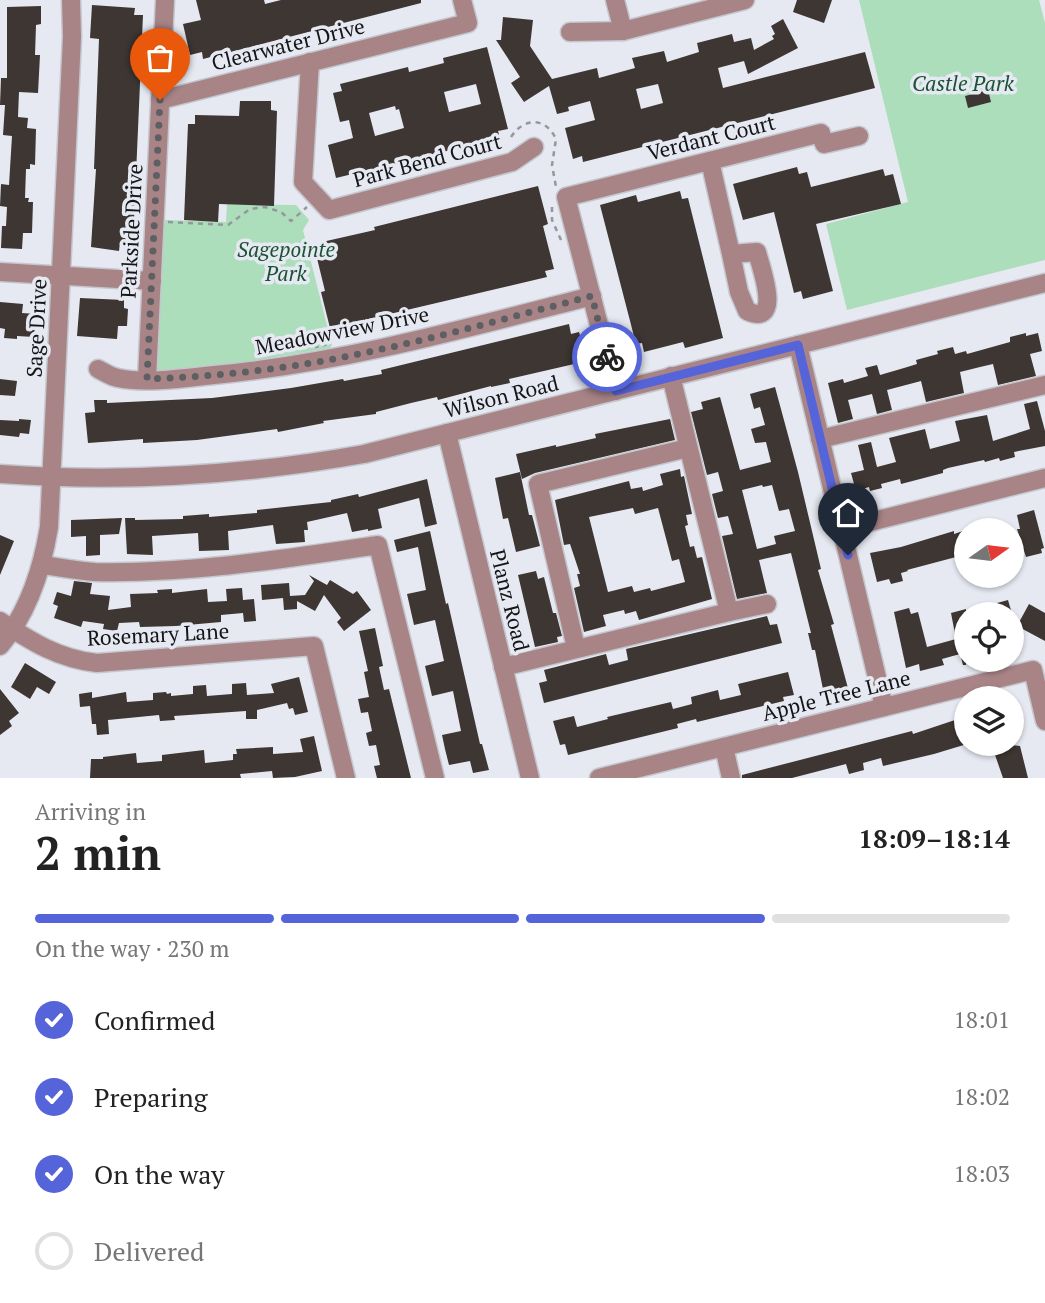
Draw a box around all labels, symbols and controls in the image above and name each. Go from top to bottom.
street label: Clearwater Drive [209,11,367,77]
pin [130,28,190,100]
icon: bag [141,39,179,77]
park label: Castle Park [912,69,1015,97]
street label: Verdant Court [644,107,778,166]
street label: Park Bend Court [350,127,504,193]
street label: Parkside Drive [113,163,149,299]
park label: Sagepointe Park [237,235,336,287]
street label: Sage Drive [19,278,53,378]
street label: Meadowview Drive [253,299,431,361]
courier [572,322,642,392]
icon: bike [588,338,626,376]
street label: Wilson Road [441,368,562,424]
pin [818,483,878,555]
icon: home [829,494,867,532]
north arrow [954,518,1024,588]
map controls [954,518,1024,756]
street label: Planz Road [484,546,536,654]
button: locate [954,602,1024,672]
street label: Rosemary Lane [86,616,230,652]
street label: Apple Tree Lane [759,663,913,727]
button: layers [954,686,1024,756]
text: Arriving in [35,796,146,827]
text: 18:09–18:14 [858,821,1010,855]
text: 2 min [35,822,161,883]
text: On the way · 230 m [35,933,229,964]
icon: check [35,1001,73,1039]
text: Confirmed [94,1003,215,1037]
text: 18:01 [953,1004,1010,1035]
icon: check [35,1078,73,1116]
text: Preparing [94,1080,207,1114]
text: 18:02 [953,1081,1010,1112]
icon: check [35,1155,73,1193]
text: On the way [94,1157,225,1191]
text: 18:03 [953,1158,1010,1189]
text: Delivered [94,1234,204,1268]

